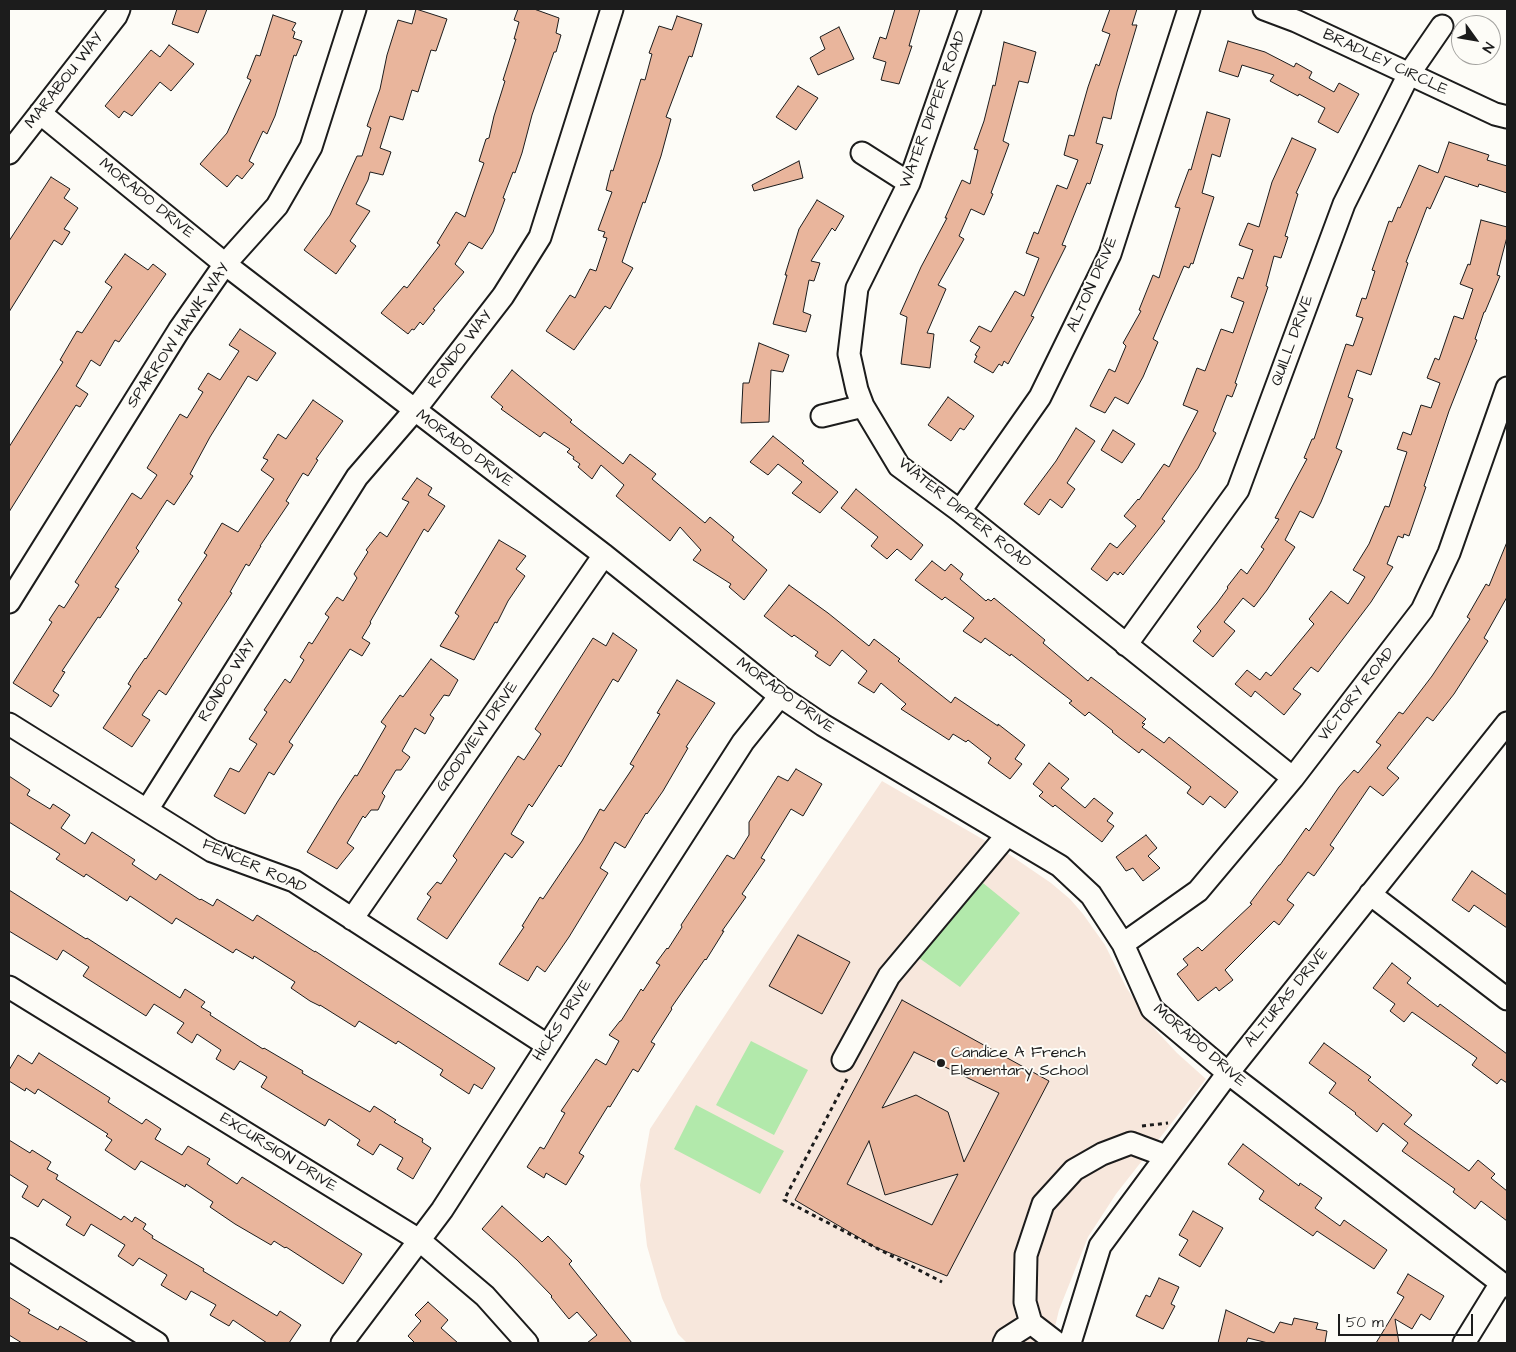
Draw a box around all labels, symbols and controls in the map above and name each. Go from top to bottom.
north arrow [1451,15,1501,65]
street label: BRADLEY CIRCLE [1319,26,1451,100]
street label: MARABOU WAY [22,29,108,133]
street label: WATER DIPPER ROAD [897,29,971,191]
text: N [1477,38,1499,56]
street label: MORADO DRIVE [95,155,197,243]
street label: ALTON DRIVE [1063,234,1123,336]
street label: SPARROW HAWK WAY [123,260,235,412]
street label: QUILL DRIVE [1268,293,1318,389]
street label: RONDO WAY [425,307,497,393]
street label: MORADO DRIVE [412,406,516,492]
street label: WATER DIPPER ROAD [894,454,1034,574]
street label: RONDO WAY [195,636,261,726]
street label: VICTORY ROAD [1314,644,1400,746]
street label: MORADO DRIVE [732,654,838,738]
street label: GOODVIEW DRIVE [433,678,523,796]
street label: FENCER ROAD [199,835,309,899]
street label: ALTURAS DRIVE [1241,944,1333,1052]
street label: HICKS DRIVE [529,977,597,1065]
street label: MORADO DRIVE [1149,1000,1249,1092]
place label: Candice A French Elementary School [951,1044,1088,1082]
marker: Candice A French Elementary School [935,1057,947,1069]
street label: EXCURSION DRIVE [216,1109,340,1197]
scale bar [1341,1304,1476,1336]
text: 50 m [1346,1312,1384,1333]

